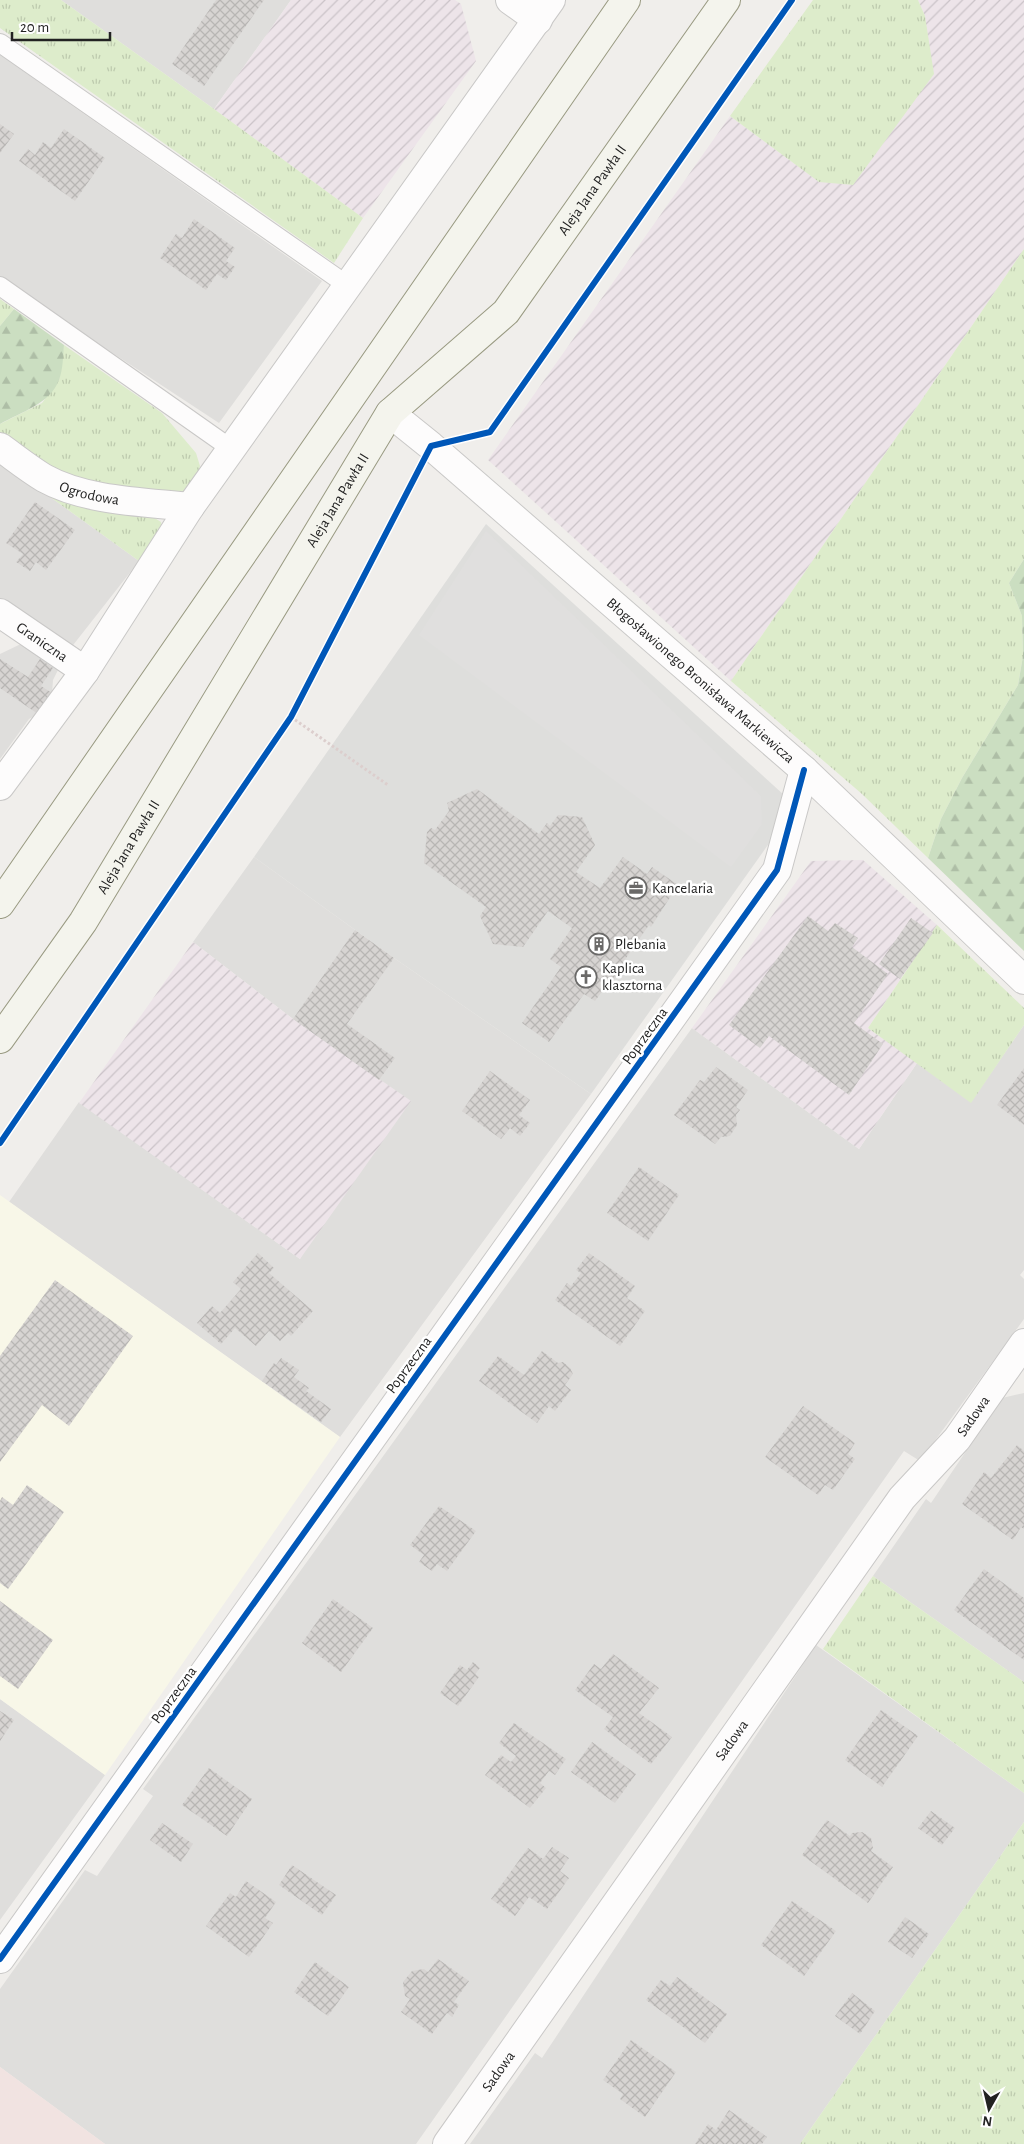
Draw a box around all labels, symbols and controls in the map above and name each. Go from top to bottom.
scale bar [12,10,110,42]
text: 20 m [20,20,49,35]
street label: Aleja Jana Pawła II [555,142,629,238]
street label: Aleja Jana Pawła II [303,451,371,550]
street label: Ogrodowa [57,479,120,507]
street label: Błogosławionego Bronisława Markiewicza [604,595,798,766]
street label: Graniczna [14,619,70,664]
street label: Aleja Jana Pawła II [94,797,162,897]
office icon: Kancelaria [624,876,648,900]
place label: Kancelaria [652,881,713,896]
building icon: Plebania [587,932,611,956]
place label: Plebania [615,937,666,952]
place label: Kaplica klasztorna [602,961,663,993]
church icon: Kaplica klasztorna [574,965,598,989]
street label: Poprzeczna [619,1005,671,1067]
street label: Poprzeczna [383,1334,435,1396]
street label: Sadowa [954,1393,992,1439]
street label: Poprzeczna [148,1664,200,1726]
street label: Sadowa [712,1717,751,1763]
street label: Sadowa [479,2048,518,2094]
north arrow [964,2084,1014,2134]
text: N [982,2113,993,2128]

